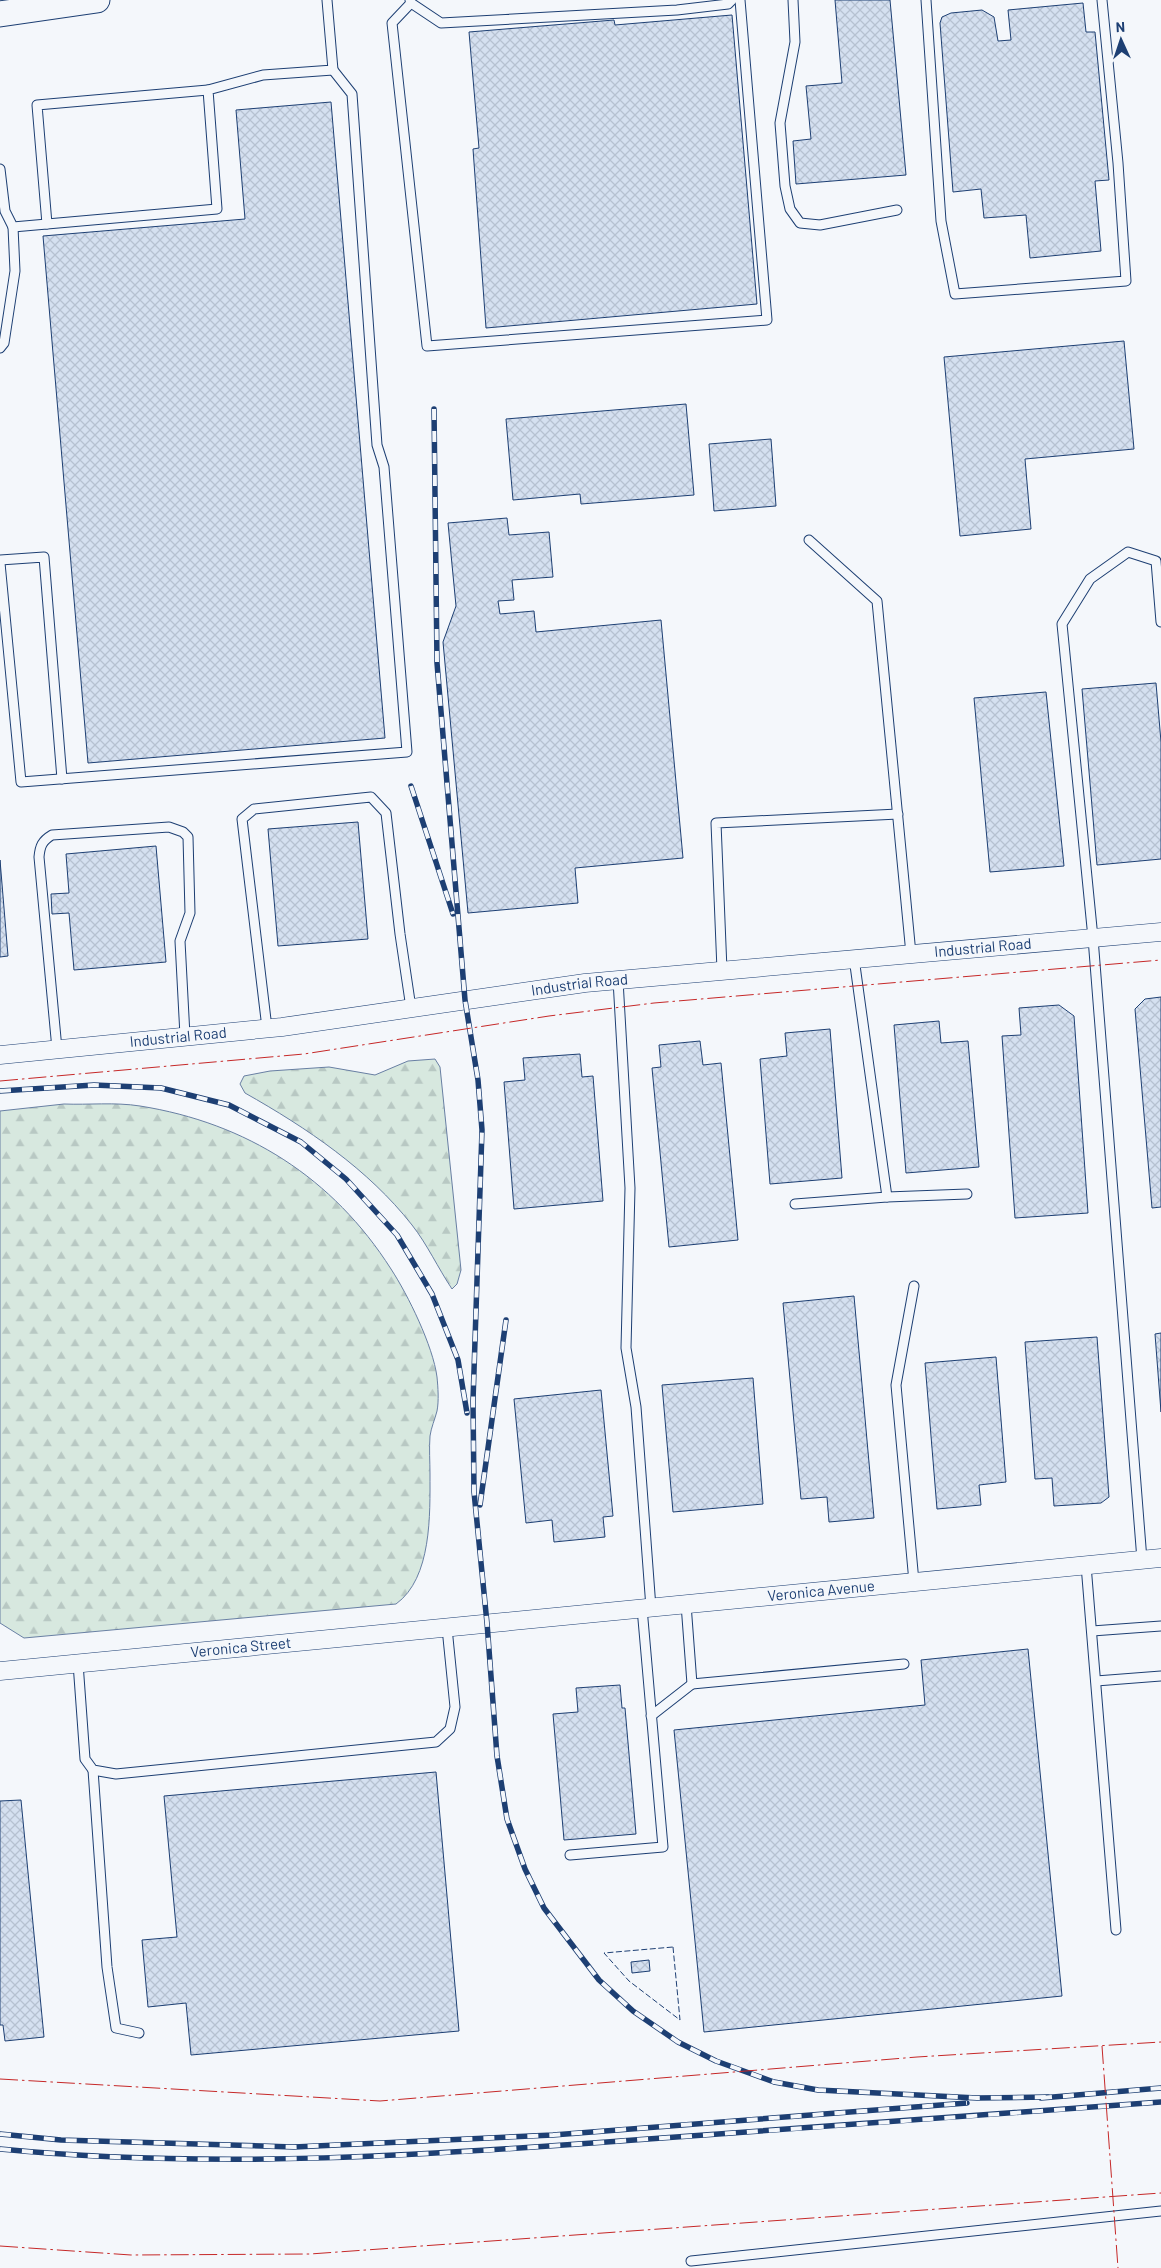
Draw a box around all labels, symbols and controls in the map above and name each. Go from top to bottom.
north arrow [1096,15,1146,65]
text: N [1115,18,1125,35]
street label: Industrial Road [933,934,1032,960]
street label: Industrial Road [530,969,629,999]
street label: Industrial Road [129,1023,227,1050]
street label: Veronica Avenue [766,1576,876,1604]
street label: Veronica Street [190,1633,292,1660]

